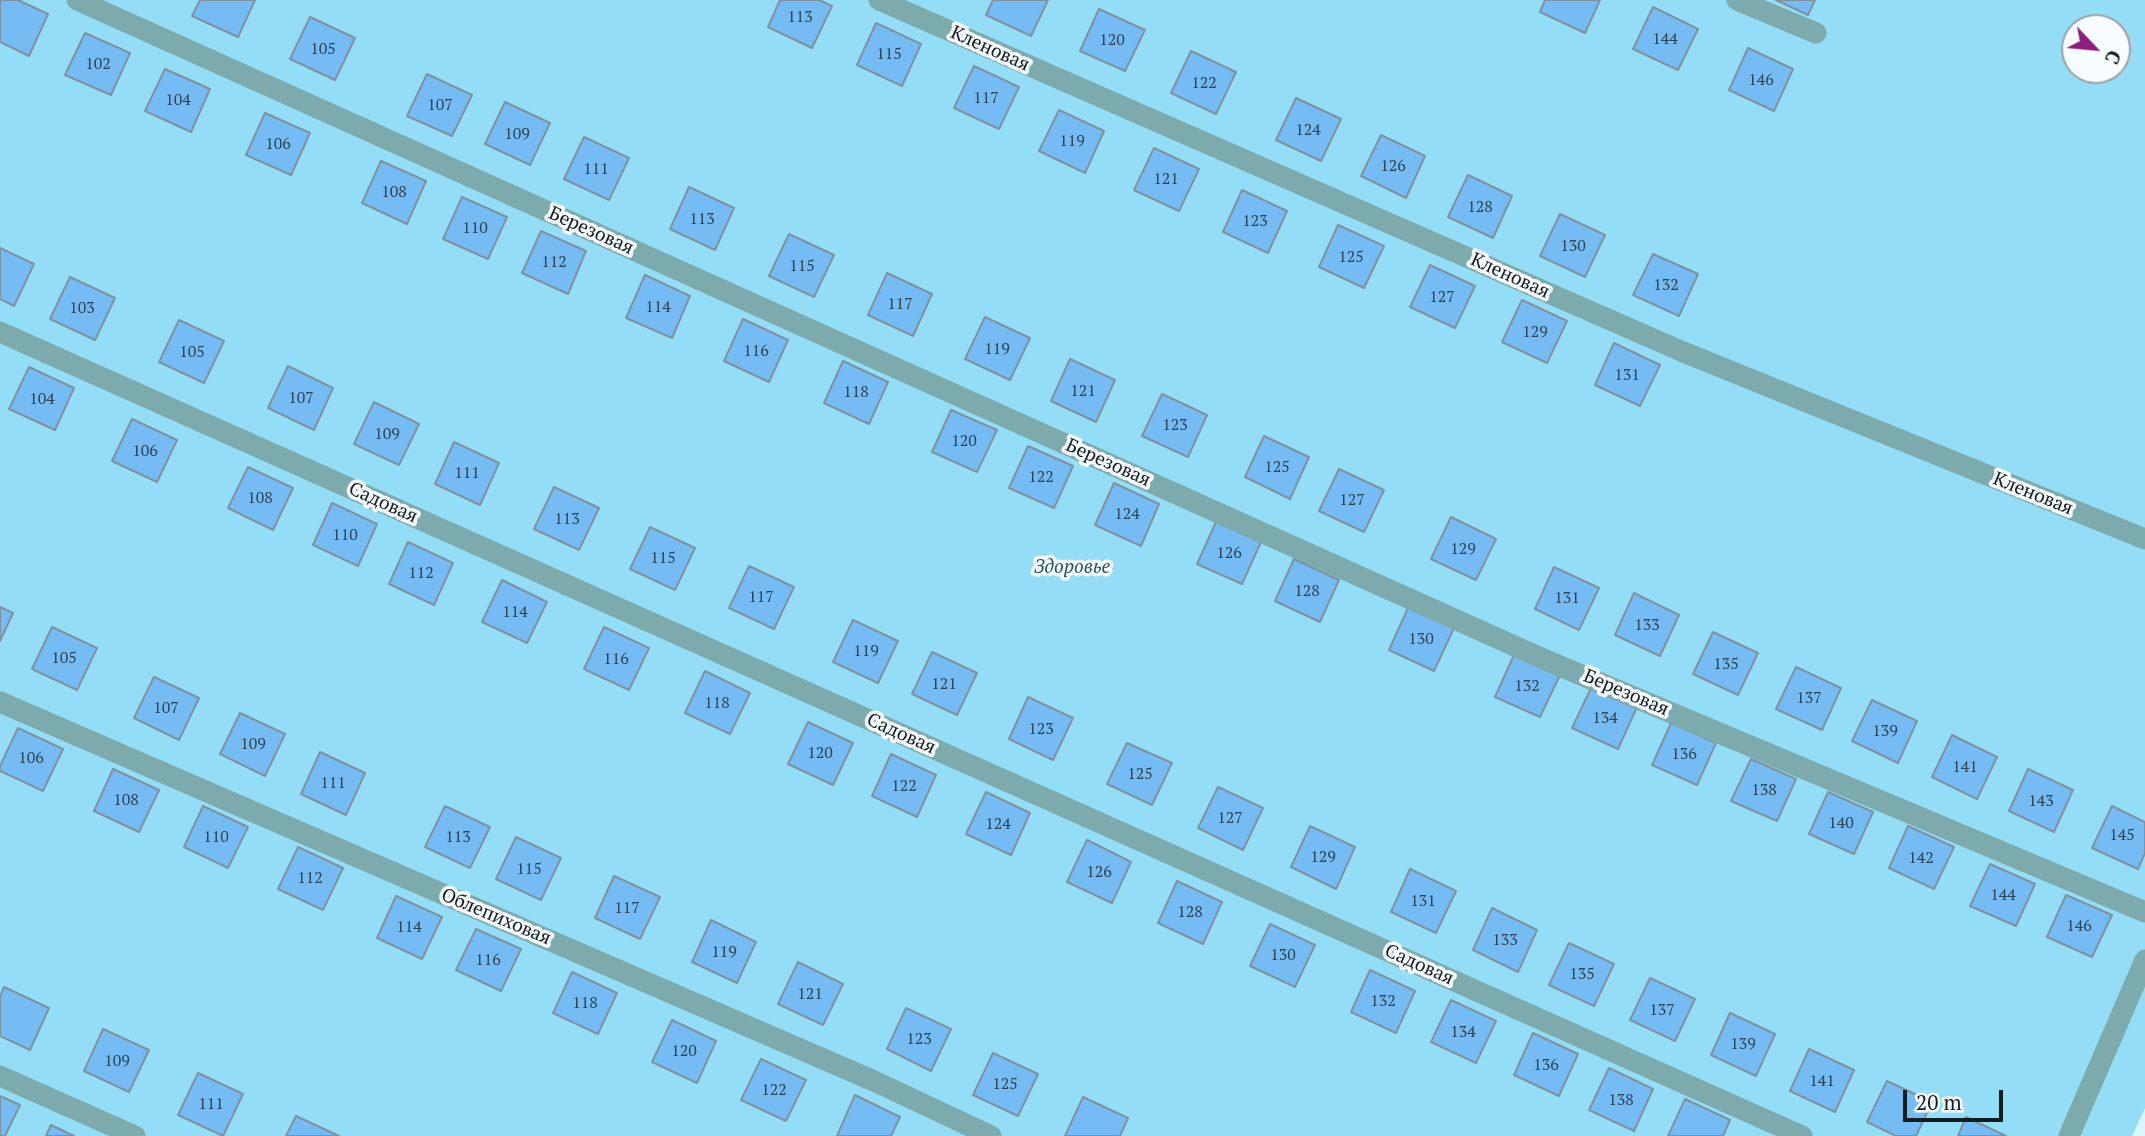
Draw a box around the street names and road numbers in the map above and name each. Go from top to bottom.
street label: Кленовая [947,22,1033,76]
street label: Березовая [545,202,637,260]
street label: Кленовая [1467,249,1553,303]
street label: Березовая [1062,434,1154,492]
street label: Кленовая [1990,468,2076,520]
street label: Садовая [345,478,421,528]
street label: Березовая [1580,665,1672,721]
street label: Садовая [863,709,939,759]
street label: Облепиховая [438,884,554,950]
street label: Садовая [1381,940,1457,990]

